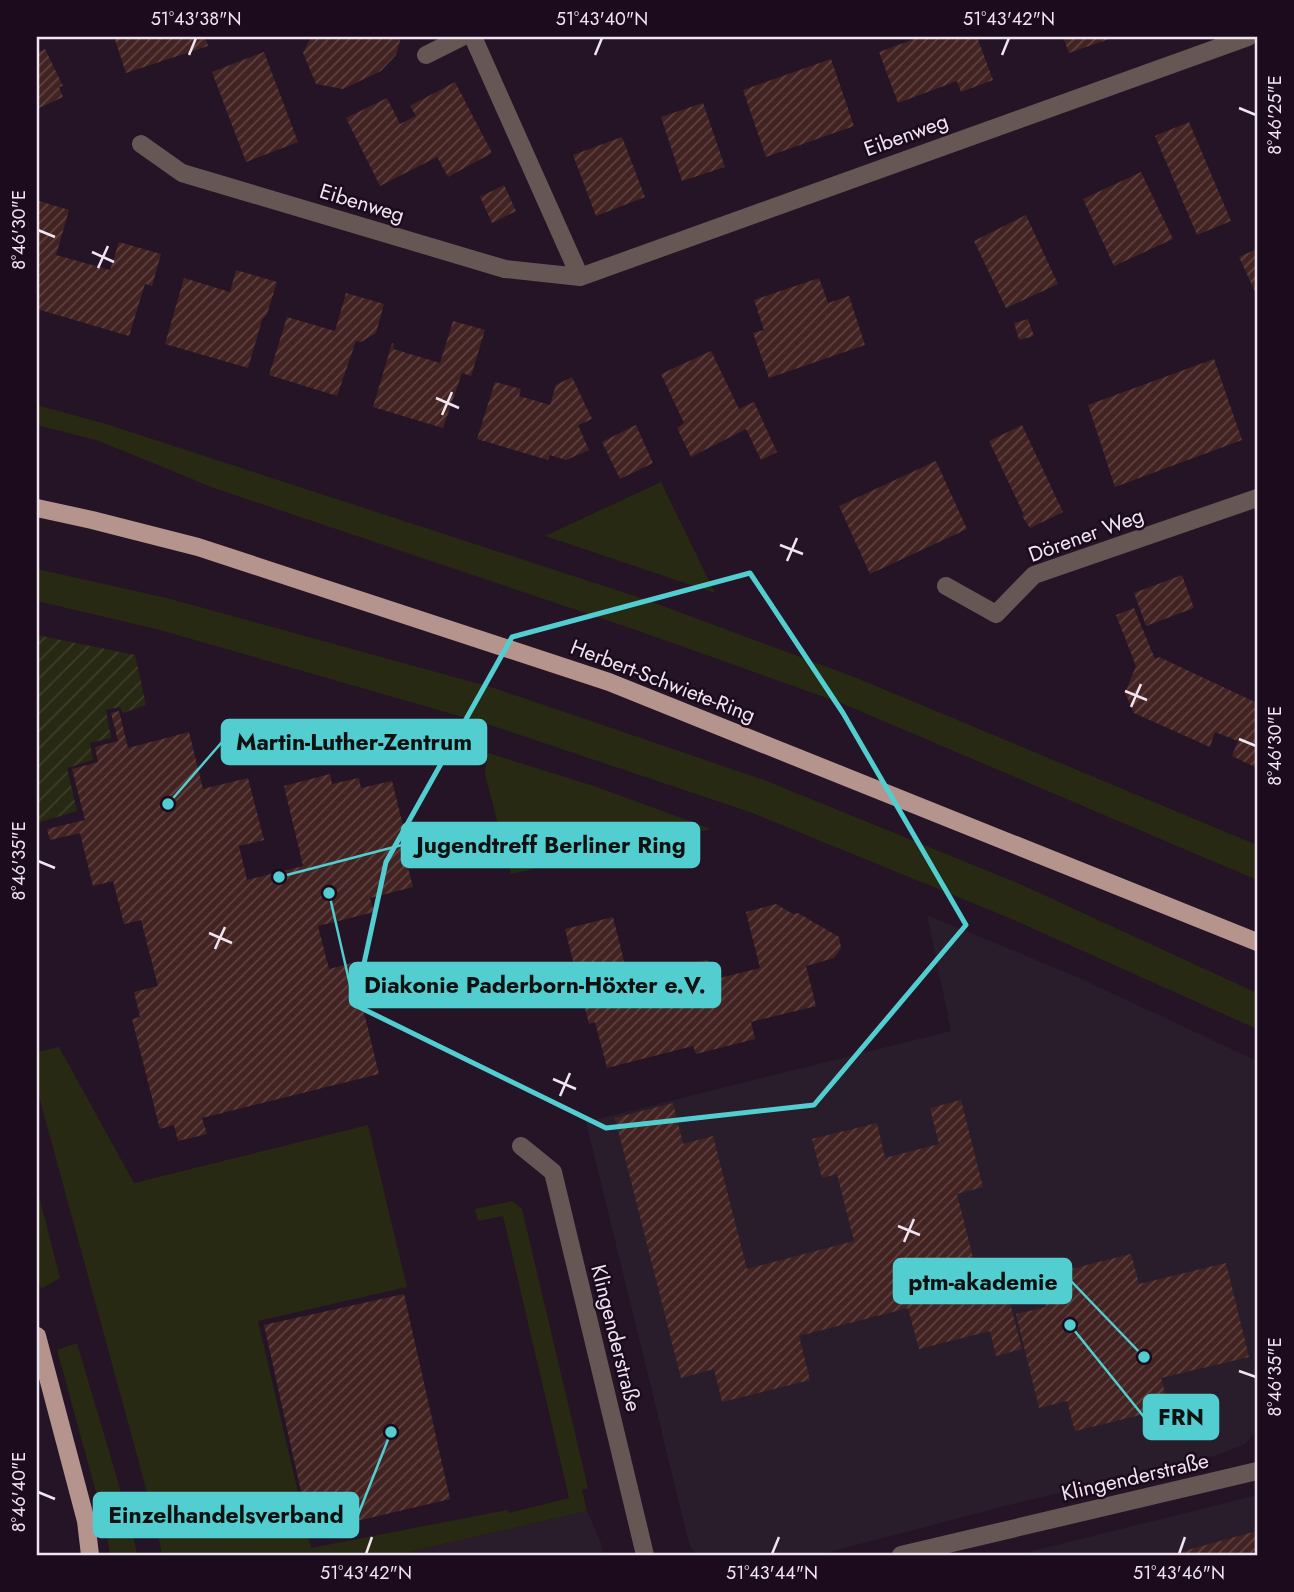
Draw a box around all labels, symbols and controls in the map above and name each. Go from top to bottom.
text: 51°43'38"N [151,6,241,32]
text: 51°43'40"N [556,6,648,32]
text: 51°43'42"N [963,6,1055,32]
text: 8°46'25"E [1262,75,1288,155]
street label: Eibenweg [860,106,952,164]
street label: Eibenweg [316,176,408,230]
text: 8°46'30"E [6,190,32,270]
street label: Dörener Weg [1024,500,1148,570]
street label: Herbert-Schwiete-Ring [566,632,760,730]
text: 8°46'30"E [1262,706,1288,786]
callout: Martin-Luther-Zentrum [222,720,486,764]
text: Martin-Luther-Zentrum [236,725,472,759]
text: 8°46'35"E [6,821,32,901]
callout: Jugendtreff Berliner Ring [402,823,699,867]
text: Jugendtreff Berliner Ring [412,828,686,862]
callout: Diakonie Paderborn-Höxter e.V. [350,963,720,1007]
text: Diakonie Paderborn-Höxter e.V. [364,968,706,1002]
callout: ptm-akademie [894,1259,1071,1303]
street label: Klingenderstraße [583,1261,649,1415]
text: ptm-akademie [908,1265,1058,1299]
text: 8°46'35"E [1262,1337,1288,1417]
callout: FRN [1144,1395,1218,1439]
text: FRN [1158,1400,1204,1434]
street label: Klingenderstraße [1058,1445,1212,1509]
text: 8°46'40"E [6,1452,32,1532]
callout: Einzelhandelsverband [94,1493,358,1537]
text: Einzelhandelsverband [108,1498,344,1532]
text: 51°43'42"N [320,1560,412,1586]
text: 51°43'44"N [726,1560,818,1586]
text: 51°43'46"N [1133,1560,1225,1586]

